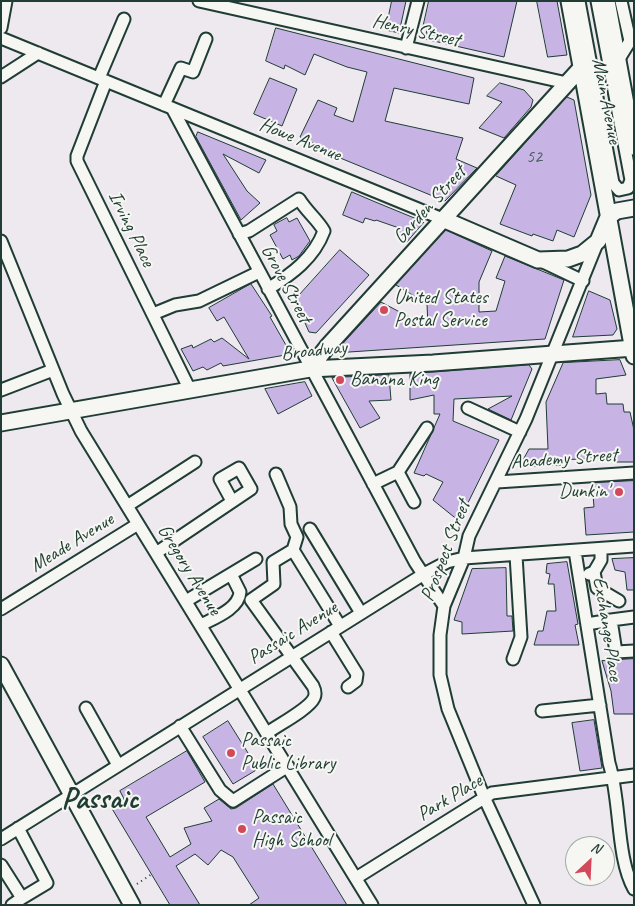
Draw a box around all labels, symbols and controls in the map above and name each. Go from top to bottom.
street label: Henry Street [370,9,462,53]
street label: Main Avenue [586,56,626,146]
street label: Howe Avenue [256,113,344,167]
house number: 52 [526,146,542,168]
street label: Garden Street [388,161,472,249]
street label: Irving Place [102,187,160,271]
street label: Grove Street [255,241,317,327]
place label: United States Postal Service [394,286,488,333]
marker: United States Postal Service [378,304,390,316]
street label: Broadway [280,336,348,366]
place label: Banana King [350,368,438,392]
marker: Banana King [334,374,346,386]
street label: Academy Street [510,443,618,475]
place label: Dunkin' [559,480,609,504]
marker: Dunkin' [613,486,625,498]
street label: Prospect Street [416,497,476,605]
street label: Meade Avenue [26,508,118,578]
street label: Gregory Avenue [152,520,226,620]
street label: Exchange Place [587,575,627,683]
street label: Passaic Avenue [244,596,342,670]
place label: Passaic Public Library [241,729,335,776]
marker: Passaic Public Library [225,747,237,759]
street label: Park Place [413,769,487,827]
district label: Passaic [62,782,138,818]
place label: Passaic High School [252,806,331,853]
marker: Passaic High School [236,823,248,835]
north arrow [565,836,615,886]
text: N [589,838,604,857]

